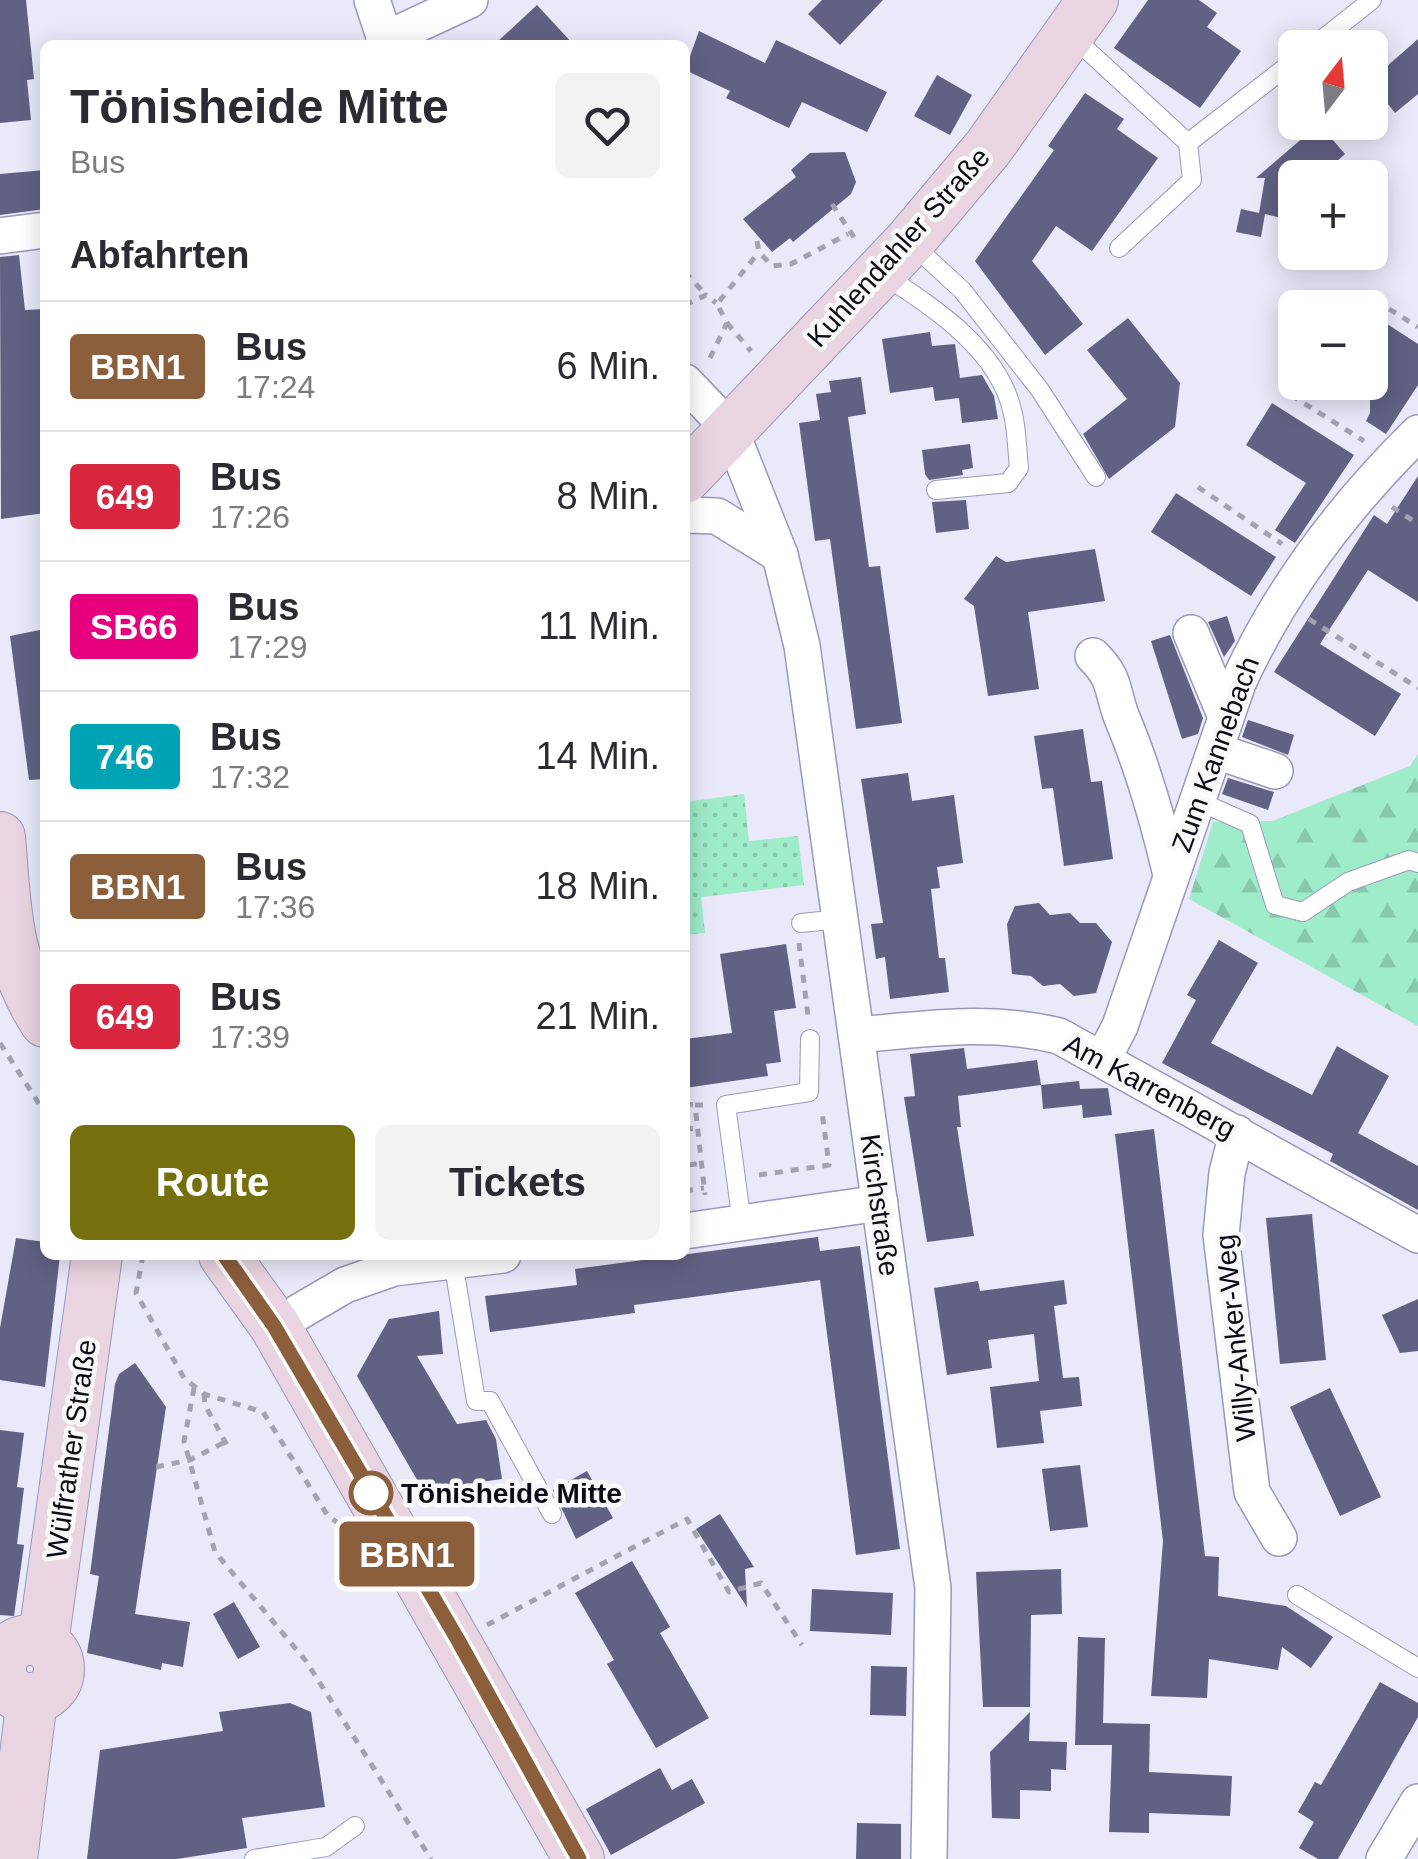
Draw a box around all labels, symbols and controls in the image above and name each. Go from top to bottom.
north arrow [1278,30,1388,140]
map controls [1278,30,1388,400]
button: heart [555,73,660,178]
text: Tönisheide Mitte [70,80,449,133]
street label: Kuhlendahler Straße [801,142,996,353]
text: Bus [70,144,125,180]
button: + [1278,160,1388,270]
text: Abfahrten [70,234,249,276]
button: − [1278,290,1388,400]
text: Bus [235,326,307,368]
text: 6 Min. [557,345,660,387]
text: BBN1 [90,347,185,386]
text: 17:24 [235,369,315,405]
text: Bus [210,456,282,498]
text: 8 Min. [557,475,660,517]
text: 649 [96,477,154,516]
text: 17:26 [210,499,290,535]
text: Bus [228,586,299,628]
text: 11 Min. [538,605,660,647]
text: SB66 [90,607,178,646]
text: 17:29 [228,629,308,665]
street label: Zum Kannebach [1166,652,1265,856]
text: Bus [210,716,282,758]
text: 14 Min. [535,735,660,777]
text: 746 [96,737,154,776]
text: 17:32 [210,759,290,795]
text: Bus [235,846,307,888]
text: 18 Min. [535,865,660,907]
text: BBN1 [90,867,185,906]
text: 17:36 [235,889,315,925]
text: Bus [210,976,282,1018]
text: 21 Min. [535,995,660,1037]
text: 649 [96,997,154,1036]
text: 17:39 [210,1019,290,1055]
street label: Am Karrenberg [1059,1028,1241,1145]
button: Route [70,1125,355,1240]
button: Tickets [375,1125,660,1240]
street label: Kirchstraße [854,1132,905,1278]
street label: Willy-Anker-Weg [1209,1233,1262,1443]
street label: Wülfrather Straße [41,1338,102,1561]
marker: Tönisheide Mitte [350,1472,392,1514]
place label: Tönisheide Mitte [401,1478,622,1509]
line badge: BBN1 [337,1522,477,1586]
text: BBN1 [359,1535,455,1574]

